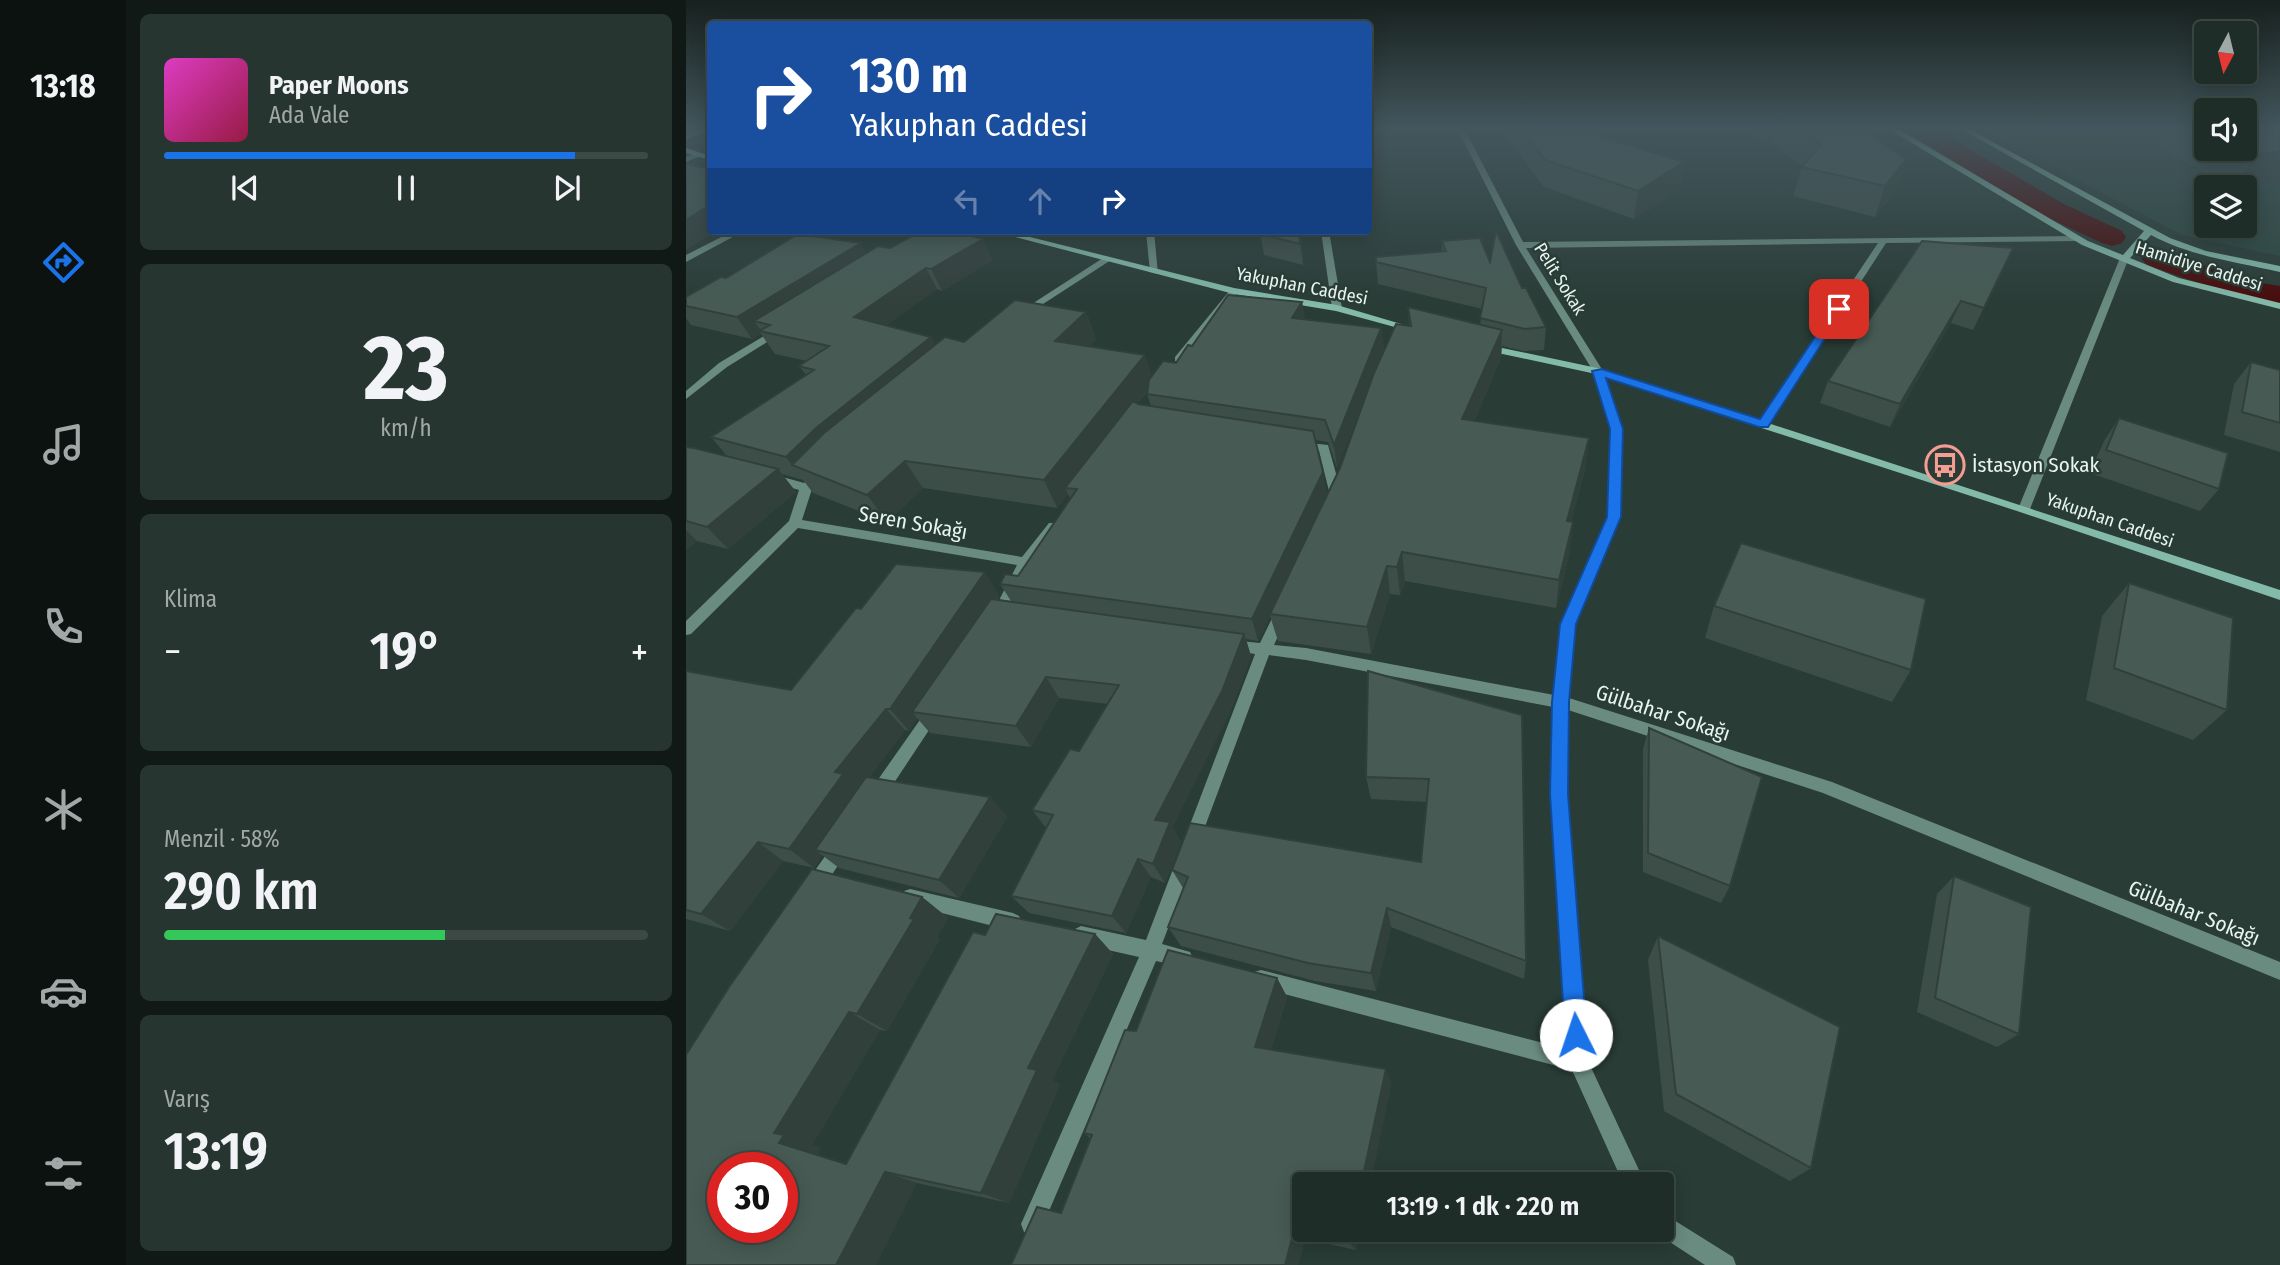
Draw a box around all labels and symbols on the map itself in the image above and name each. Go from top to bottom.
north arrow [2194,21,2258,84]
street label: Hamidiye Caddesi [2133,236,2265,296]
street label: Pelit Sokak [1529,239,1591,320]
street label: Yakuphan Caddesi [1234,262,1370,310]
pin [1809,279,1869,339]
bus stop icon: İstasyon Sokak [1924,444,1966,486]
place label: İstasyon Sokak [1972,452,2100,478]
street label: Yakuphan Caddesi [2043,488,2177,552]
street label: Seren Sokağı [857,501,969,545]
street label: Gülbahar Sokağı [1593,679,1733,747]
street label: Gülbahar Sokağı [2124,875,2264,951]
position arrow [1539,998,1613,1072]
speed limit sign: 30 [707,1152,798,1243]

